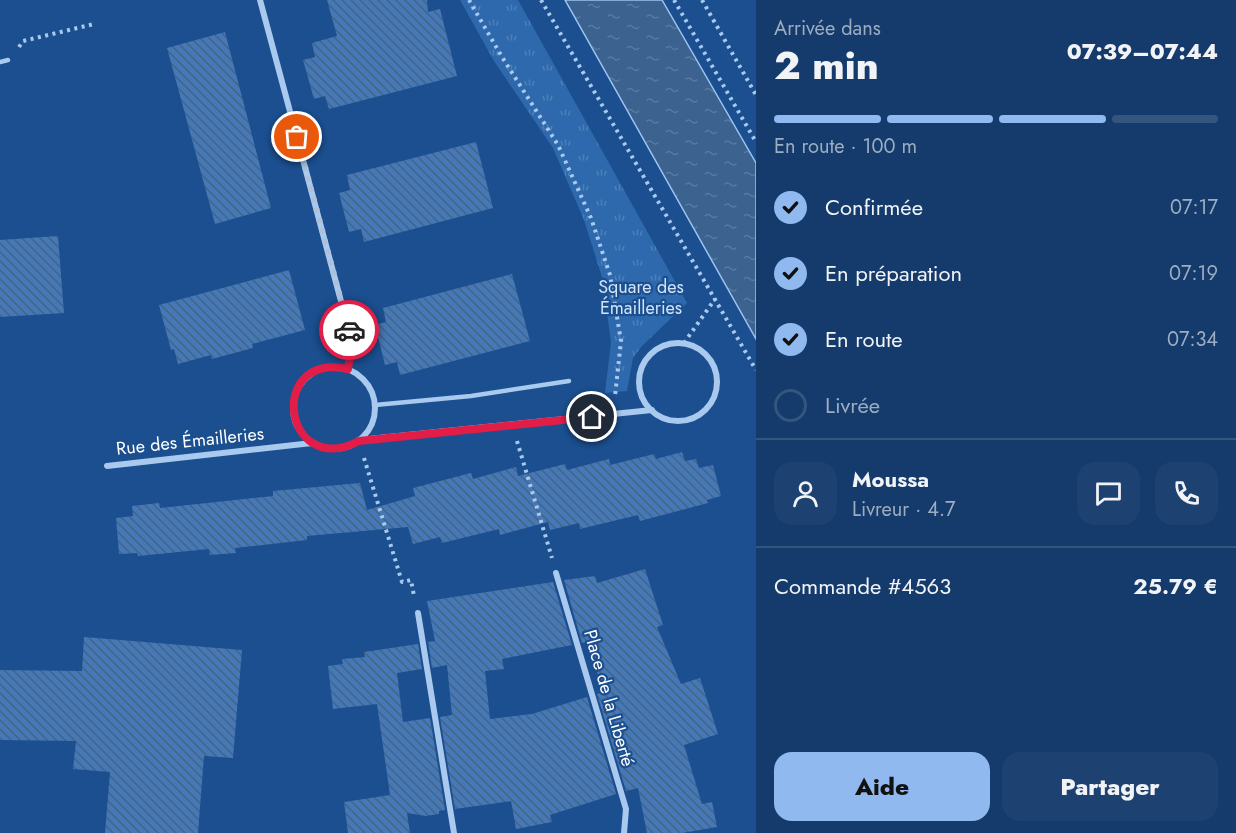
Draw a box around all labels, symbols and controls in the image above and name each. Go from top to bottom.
text: Arrivée dans [774,14,881,43]
text: 07:39–07:44 [1067,35,1218,67]
text: 2 min [774,37,879,94]
pin [271,111,322,162]
icon: bag [280,120,313,153]
text: En route · 100 m [774,132,917,161]
icon: check [774,191,807,224]
text: Confirmée [825,191,923,223]
text: 07:17 [1170,193,1218,222]
icon: check [774,257,807,290]
text: En préparation [825,257,962,289]
text: 07:19 [1169,259,1218,288]
park label: Square des Émailleries [598,274,684,321]
courier [319,300,379,360]
icon: car [333,314,366,347]
icon: check [774,323,807,356]
text: En route [825,323,903,355]
text: 07:34 [1167,325,1218,354]
text: Livrée [825,389,880,421]
pin [566,391,617,442]
icon: home [575,400,608,433]
street label: Rue des Émailleries [115,420,265,462]
button: person [774,462,837,525]
button: chat [1077,462,1140,525]
button: phone [1155,462,1218,525]
text: Moussa [852,463,929,495]
text: Livreur · 4.7 [852,495,955,524]
text: Commande #4563 [774,570,951,602]
text: 25.79 € [1133,570,1218,602]
street label: Place de la Liberté [577,627,641,769]
button: Aide [774,752,990,821]
button: Partager [1002,752,1218,821]

